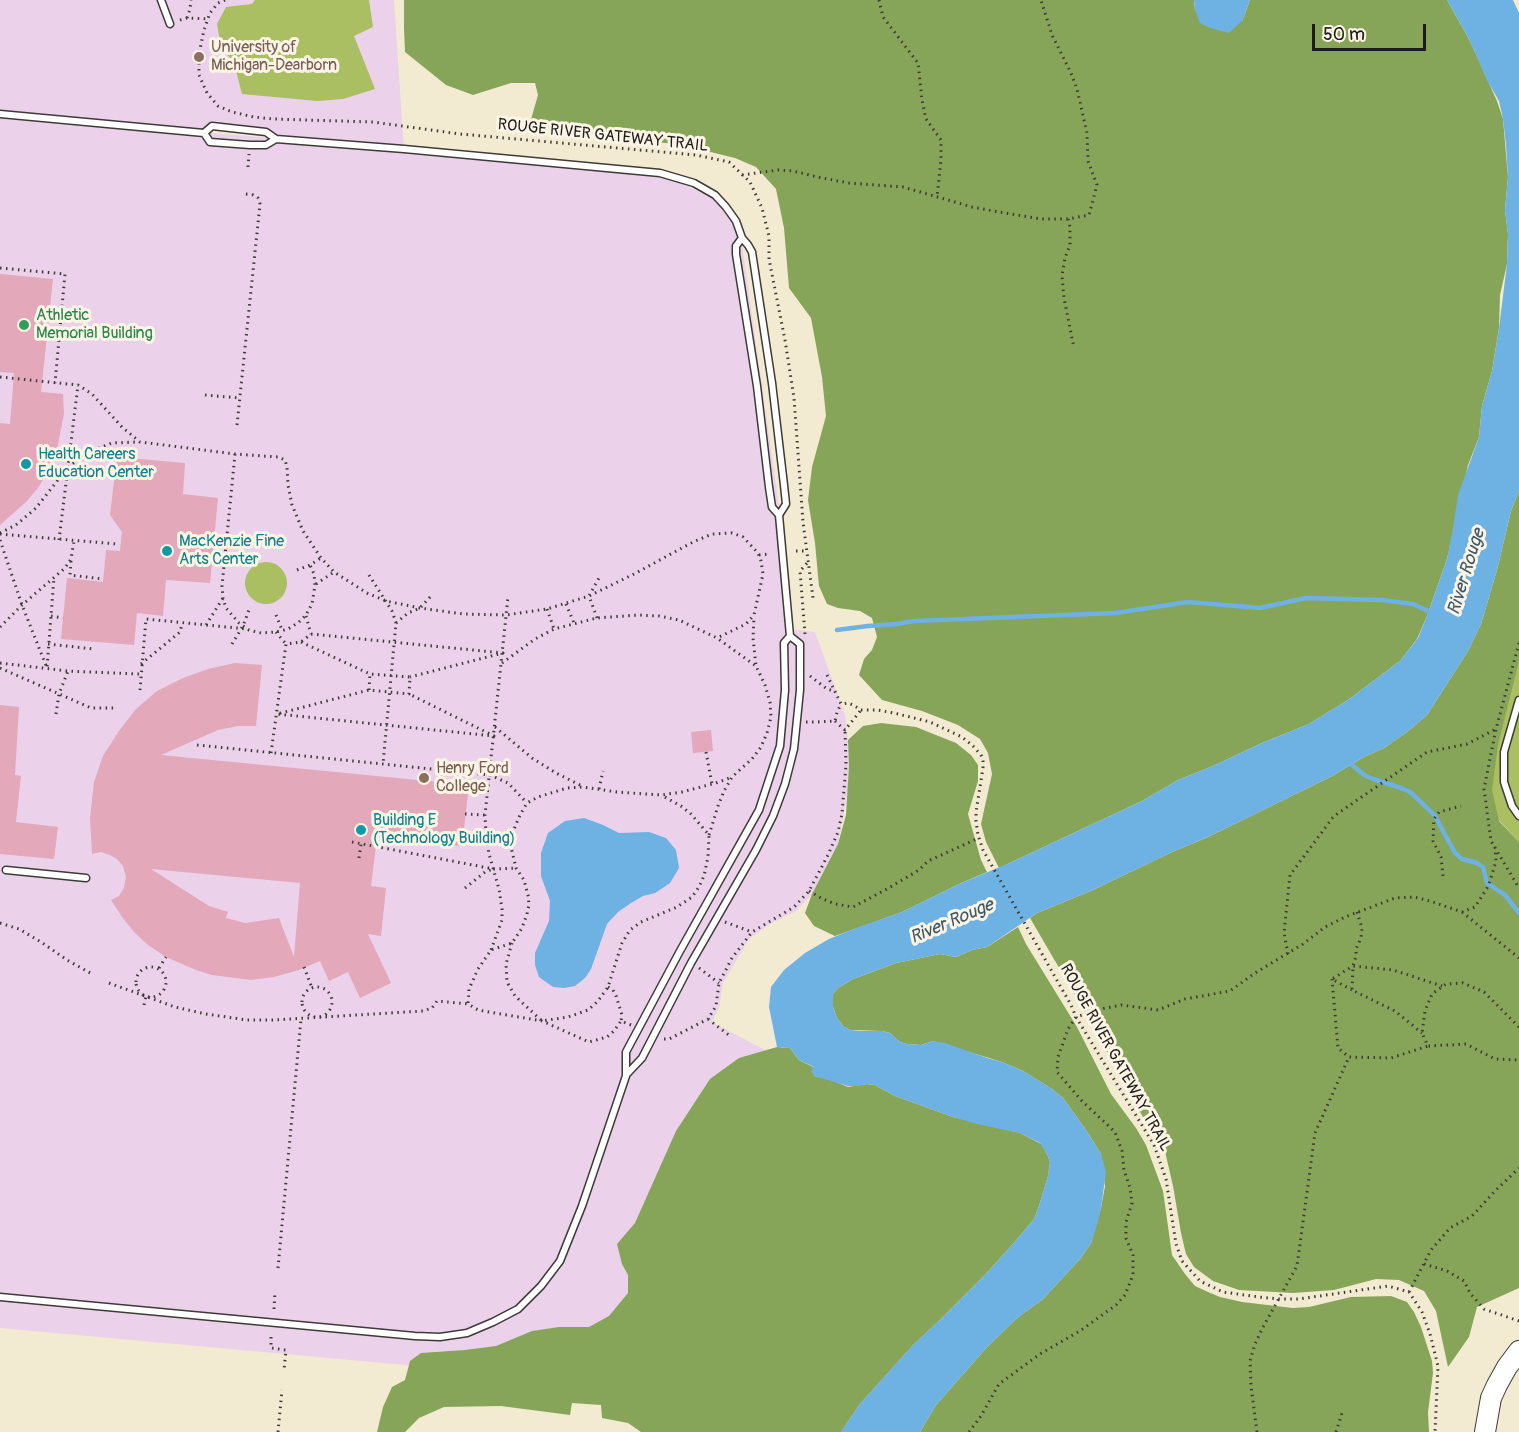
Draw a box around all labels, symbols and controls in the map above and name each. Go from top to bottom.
scale bar [1315,12,1429,50]
text: 50 m [1323,23,1365,46]
place label: University of Michigan-Dearborn [211,38,337,76]
marker: University of Michigan-Dearborn [192,50,206,64]
street label: ROUGE RIVER GATEWAY TRAIL [497,115,709,157]
place label: Athletic Memorial Building [36,306,153,344]
marker: Athletic Memorial Building [17,318,31,332]
place label: Health Careers Education Center [38,445,154,483]
marker: Health Careers Education Center [19,457,33,471]
water label: River Rouge [1444,527,1490,617]
place label: MacKenzie Fine Arts Center [179,532,284,570]
marker: MacKenzie Fine Arts Center [160,544,174,558]
place label: Henry Ford College [436,759,509,797]
marker: Henry Ford College [417,771,431,785]
place label: Building E (Technology Building) [373,811,515,849]
marker: Building E (Technology Building) [354,823,368,837]
water label: River Rouge [907,895,997,949]
street label: ROUGE RIVER GATEWAY TRAIL [1055,961,1175,1155]

